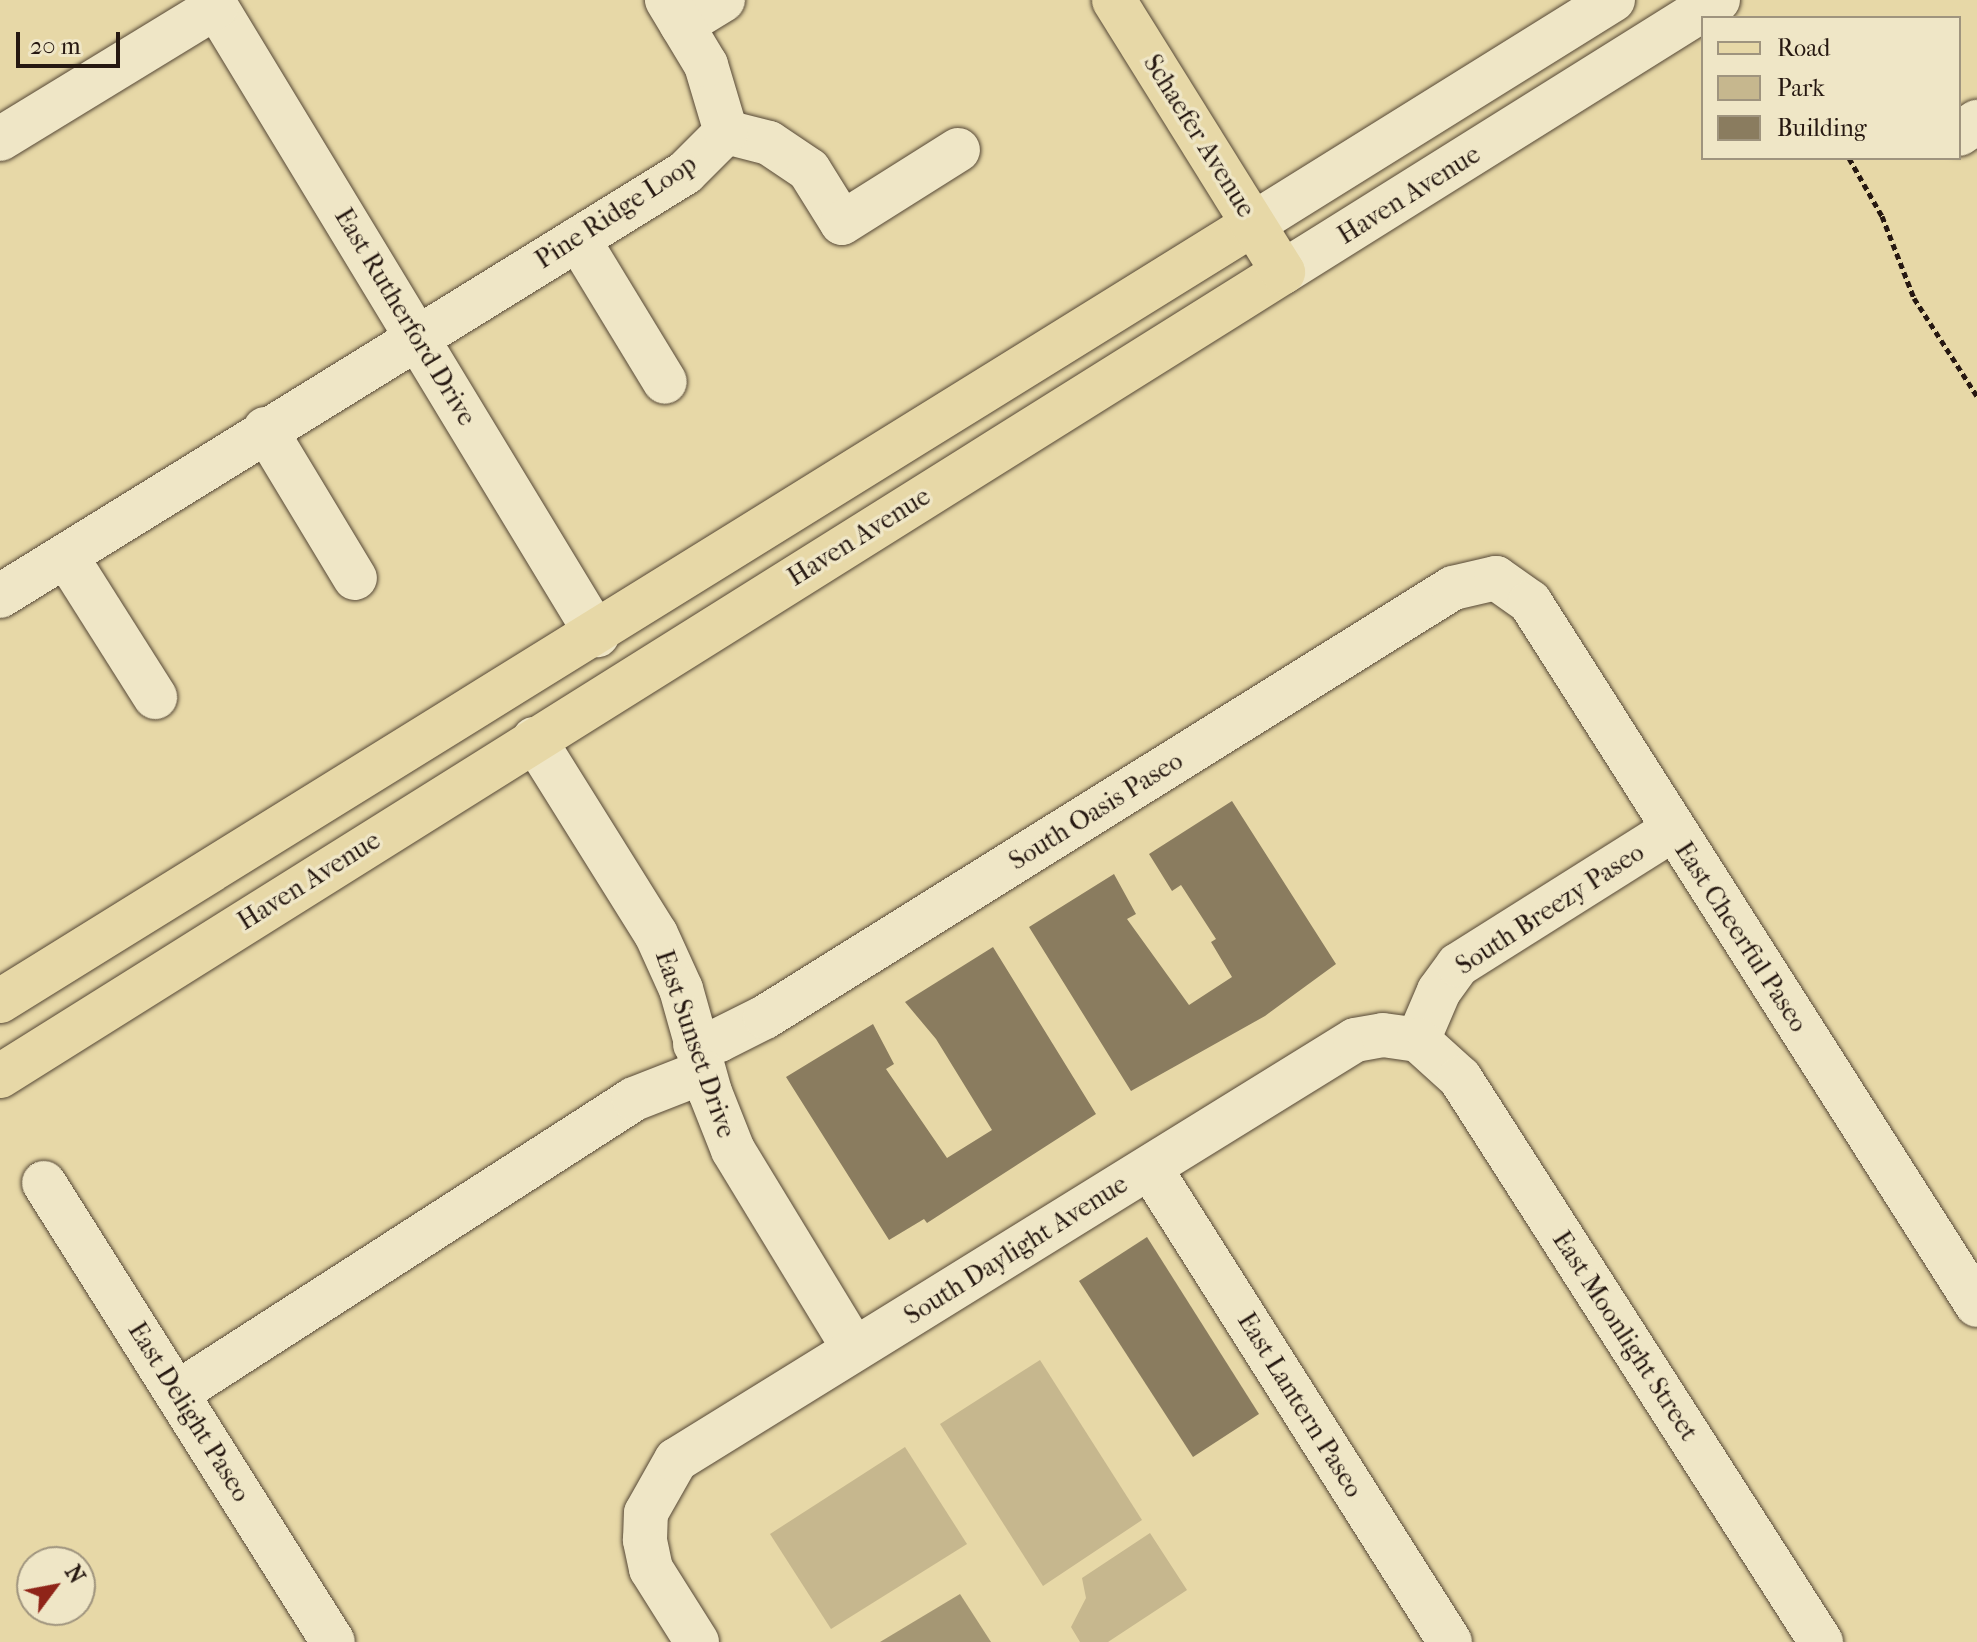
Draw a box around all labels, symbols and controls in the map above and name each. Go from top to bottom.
scale bar [20,16,124,66]
legend [1701,16,1961,160]
text: 20 m [30,32,81,60]
text: Road [1777,34,1830,62]
street label: Schaefer Avenue [1137,49,1261,223]
text: Park [1777,74,1825,102]
text: Building [1777,114,1867,142]
street label: Haven Avenue [1332,139,1486,251]
street label: Pine Ridge Loop [530,148,702,276]
street label: East Rutherford Drive [328,203,482,431]
street label: Haven Avenue [782,481,936,593]
street label: South Oasis Paseo [1004,745,1188,877]
street label: Haven Avenue [232,825,386,937]
street label: East Cheerful Paseo [1668,836,1814,1038]
street label: South Breezy Paseo [1450,837,1650,981]
street label: East Sunset Drive [648,946,742,1142]
street label: South Daylight Avenue [899,1169,1133,1331]
street label: East Moonlight Street [1546,1225,1704,1447]
street label: East Lantern Paseo [1231,1307,1369,1503]
street label: East Delight Paseo [121,1316,257,1508]
north arrow [16,1546,96,1626]
text: N [59,1560,90,1588]

